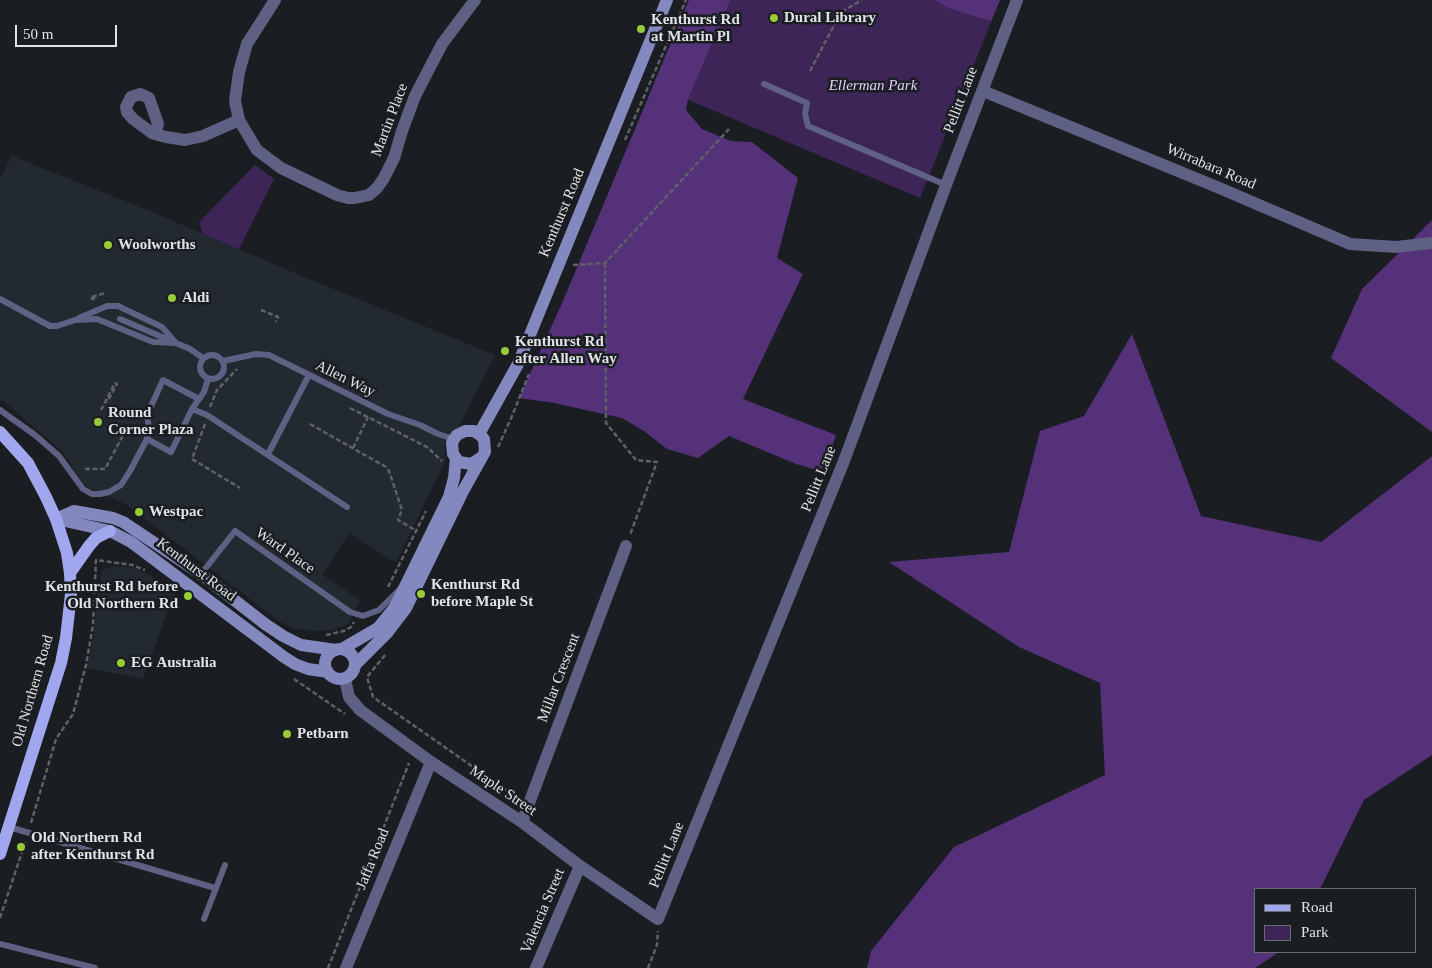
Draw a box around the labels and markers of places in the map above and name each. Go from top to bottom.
place label: Dural Library [784,9,876,27]
place label: Kenthurst Rd at Martin Pl [651,11,740,46]
marker: Dural Library [768,12,780,24]
marker: Kenthurst Rd at Martin Pl [635,23,647,35]
place label: Woolworths [118,236,196,254]
marker: Woolworths [102,239,114,251]
place label: Aldi [182,289,210,307]
marker: Aldi [166,292,178,304]
place label: Kenthurst Rd after Allen Way [515,333,617,368]
marker: Kenthurst Rd after Allen Way [499,345,511,357]
place label: Round Corner Plaza [108,404,193,439]
marker: Round Corner Plaza [92,416,104,428]
place label: Westpac [149,503,203,521]
marker: Westpac [133,506,145,518]
place label: Kenthurst Rd before Maple St [431,576,533,611]
place label: Kenthurst Rd before Old Northern Rd [45,578,178,613]
marker: Kenthurst Rd before Maple St [415,588,427,600]
marker: Kenthurst Rd before Old Northern Rd [182,590,194,602]
place label: EG Australia [131,654,216,672]
marker: EG Australia [115,657,127,669]
place label: Petbarn [297,725,349,743]
marker: Petbarn [281,728,293,740]
place label: Old Northern Rd after Kenthurst Rd [31,829,154,864]
marker: Old Northern Rd after Kenthurst Rd [15,841,27,853]

